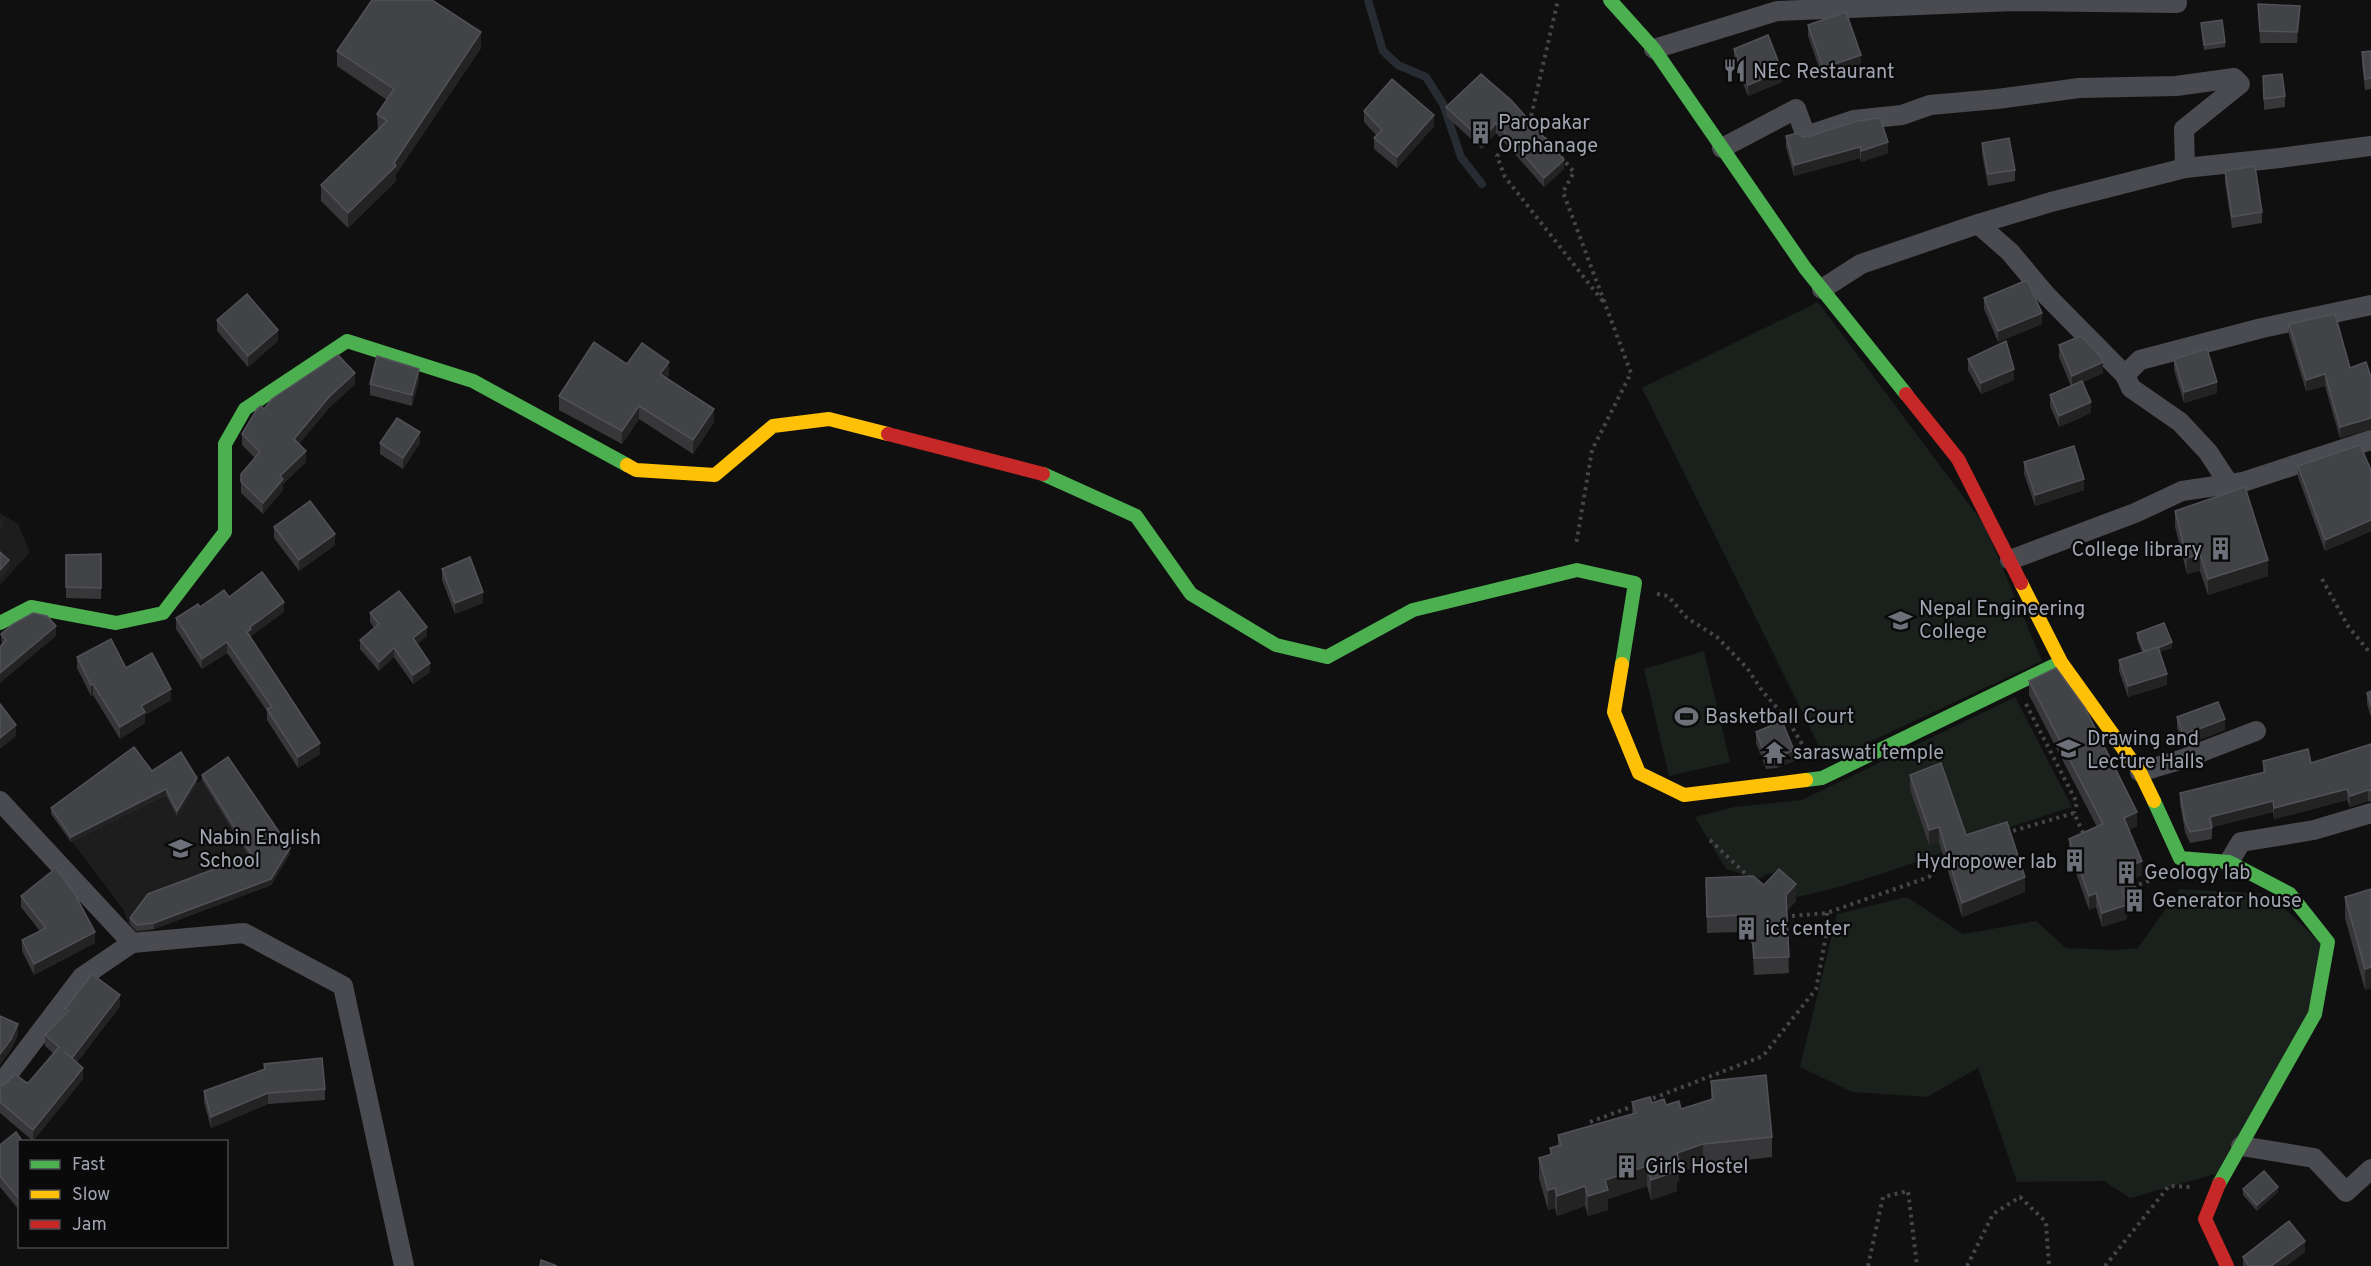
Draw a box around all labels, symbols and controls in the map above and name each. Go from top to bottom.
restaurant icon: NEC Restaurant [1722,58,1748,84]
place label: NEC Restaurant [1753,60,1895,86]
place label: Paropakar Orphanage [1498,111,1598,160]
building icon: Paropakar Orphanage [1467,120,1493,146]
building icon: College library [2207,536,2233,562]
place label: College library [2071,538,2202,564]
place label: Nepal Engineering College [1919,597,2085,646]
school or university icon: Nepal Engineering College [1888,607,1914,633]
sports icon: Basketball Court [1674,703,1700,729]
place label: Basketball Court [1705,705,1854,731]
place label: Drawing and Lecture Halls [2087,727,2204,776]
school or university icon: Drawing and Lecture Halls [2056,736,2082,762]
temple icon: saraswati temple [1762,739,1788,765]
place label: saraswati temple [1793,741,1944,767]
place label: Nabin English School [199,826,321,875]
school or university icon: Nabin English School [168,835,194,861]
building icon: Hydropower lab [2062,848,2088,874]
place label: Hydropower lab [1916,850,2057,876]
building icon: Geology lab [2113,859,2139,885]
place label: Geology lab [2144,861,2251,887]
building icon: Generator house [2121,887,2147,913]
place label: Generator house [2152,889,2302,915]
building icon: ict center [1734,915,1760,941]
place label: ict center [1765,917,1851,943]
legend [18,1140,228,1248]
building icon: Girls Hostel [1614,1153,1640,1179]
text: Fast [72,1154,105,1177]
place label: Girls Hostel [1645,1155,1748,1181]
text: Slow [72,1184,110,1207]
text: Jam [72,1214,107,1237]

